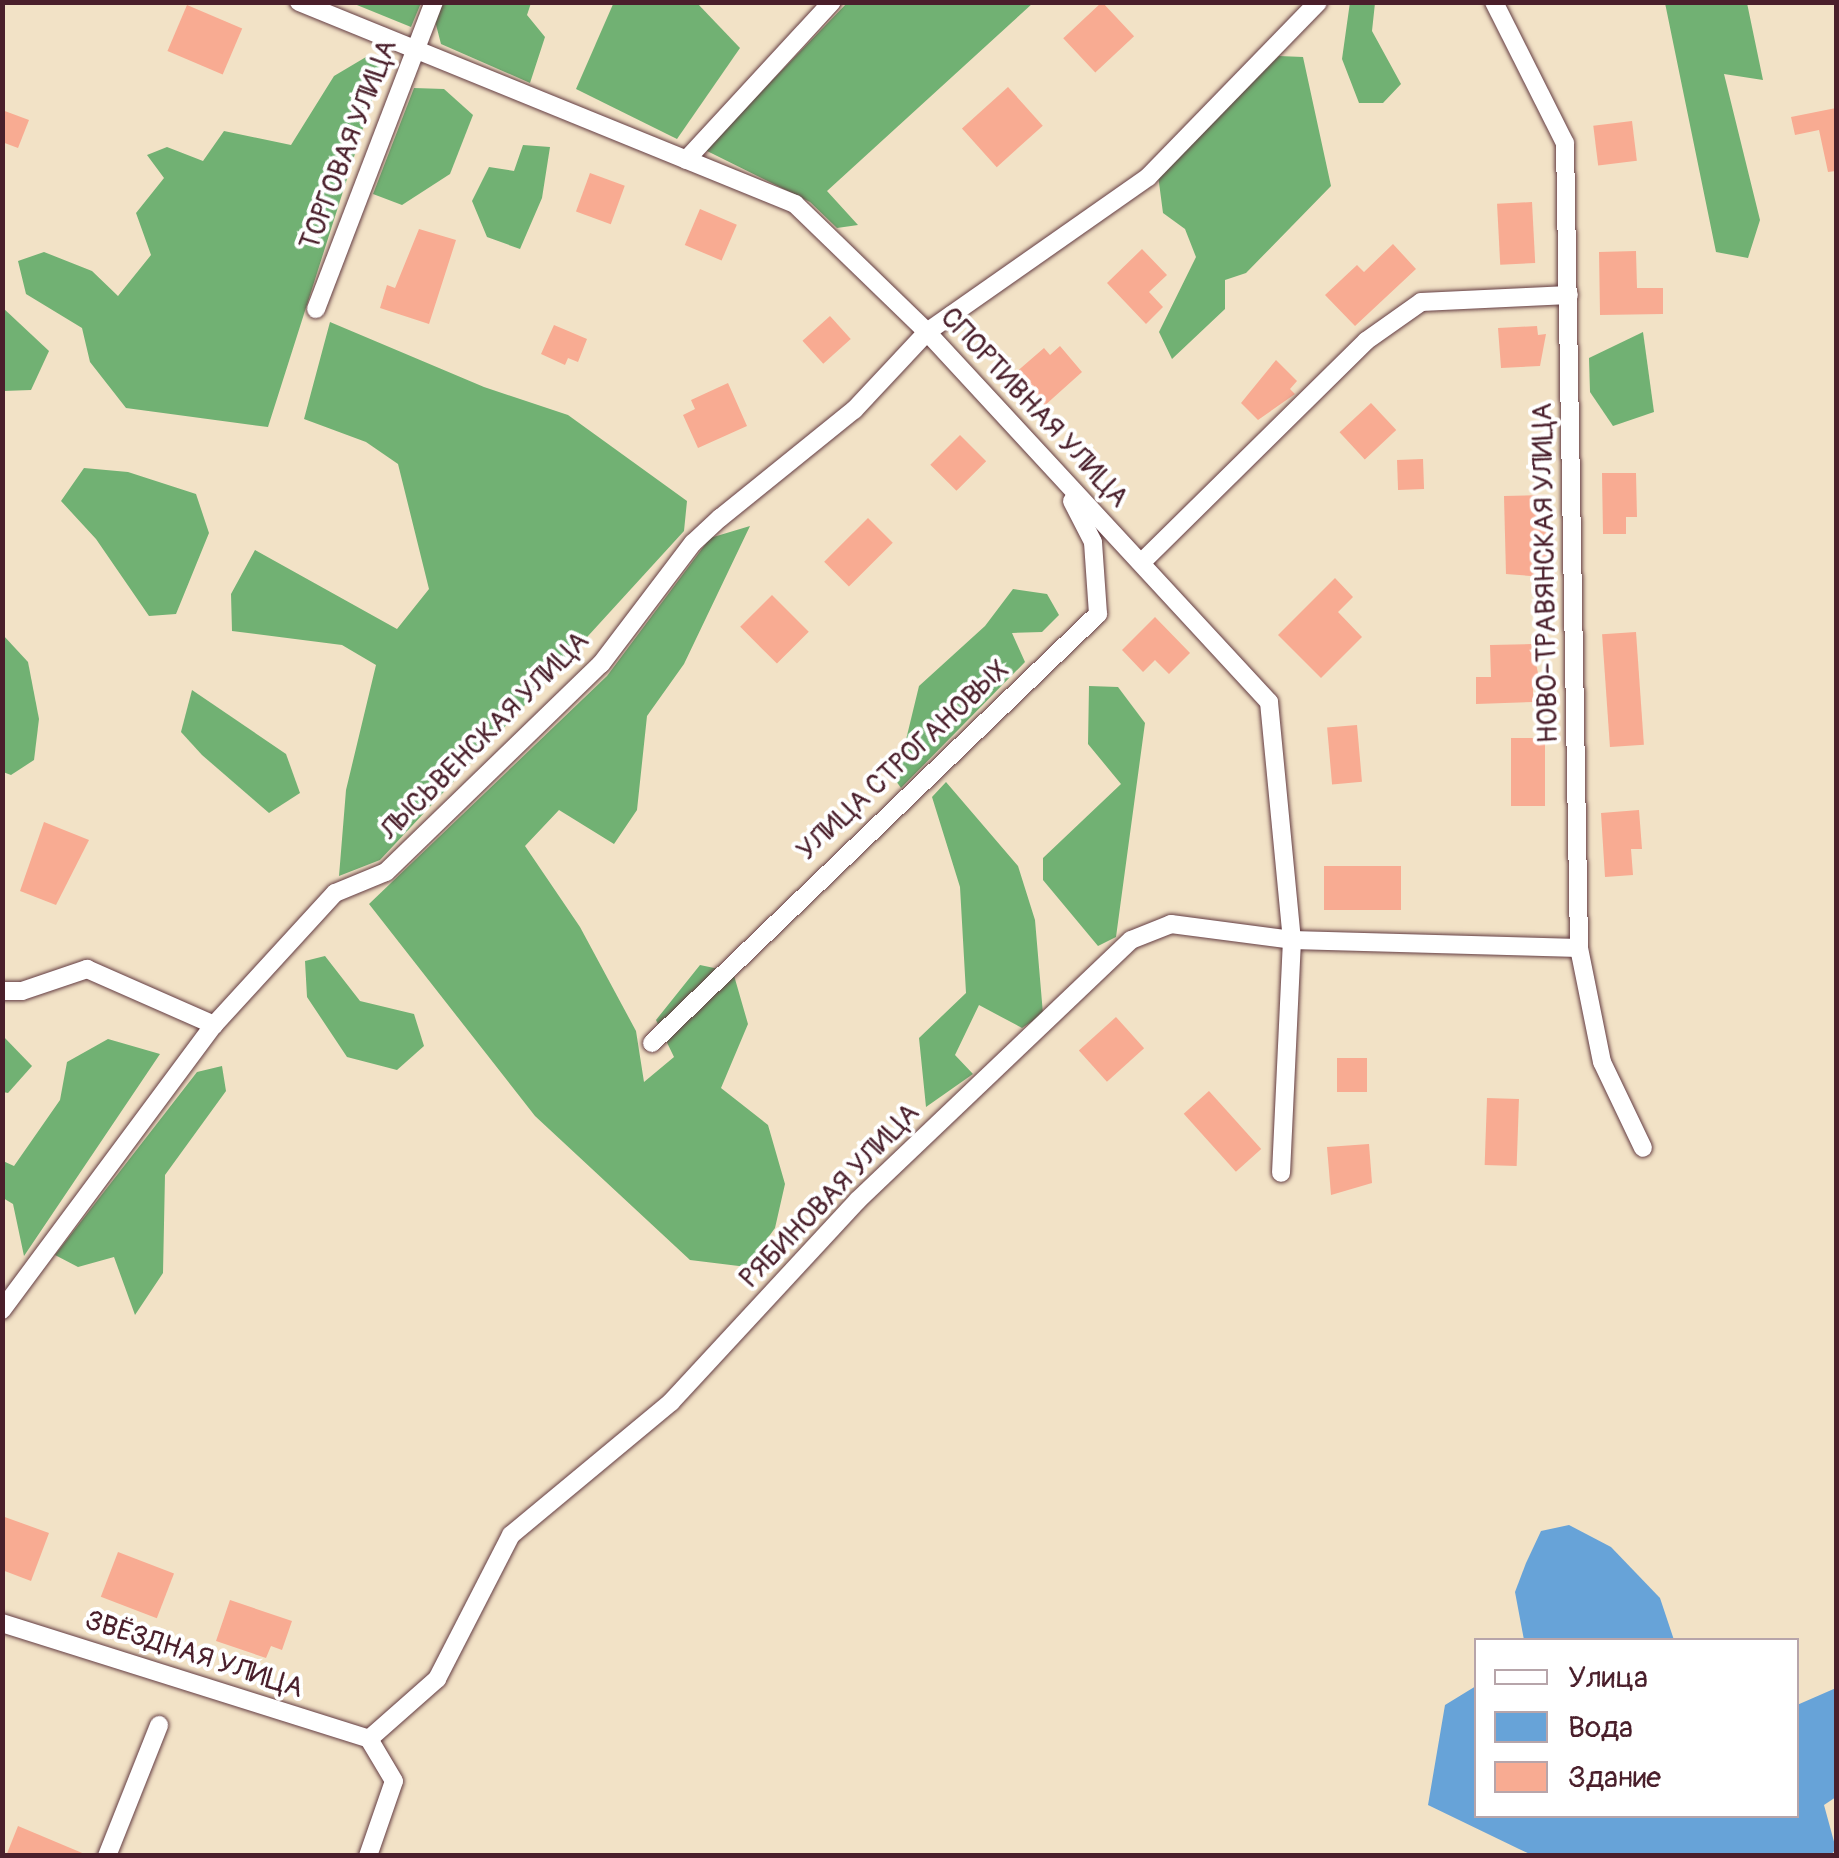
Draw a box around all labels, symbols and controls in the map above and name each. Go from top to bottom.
street label: ТОРГОВАЯ УЛИЦА [293,35,405,255]
street label: СПОРТИВНАЯ УЛИЦА [933,301,1135,515]
street label: НОВО-ТРАВЯНСКАЯ УЛИЦА [1526,402,1566,744]
street label: ЛЫСЬВЕНСКАЯ УЛИЦА [374,625,596,847]
street label: УЛИЦА СТРОГАНОВЫХ [790,654,1016,868]
street label: РЯБИНОВАЯ УЛИЦА [733,1097,927,1295]
street label: ЗВЁЗДНАЯ УЛИЦА [81,1604,307,1706]
legend [1474,1638,1799,1818]
text: Улица [1568,1659,1648,1696]
text: Вода [1568,1709,1633,1746]
text: Здание [1568,1759,1661,1796]

